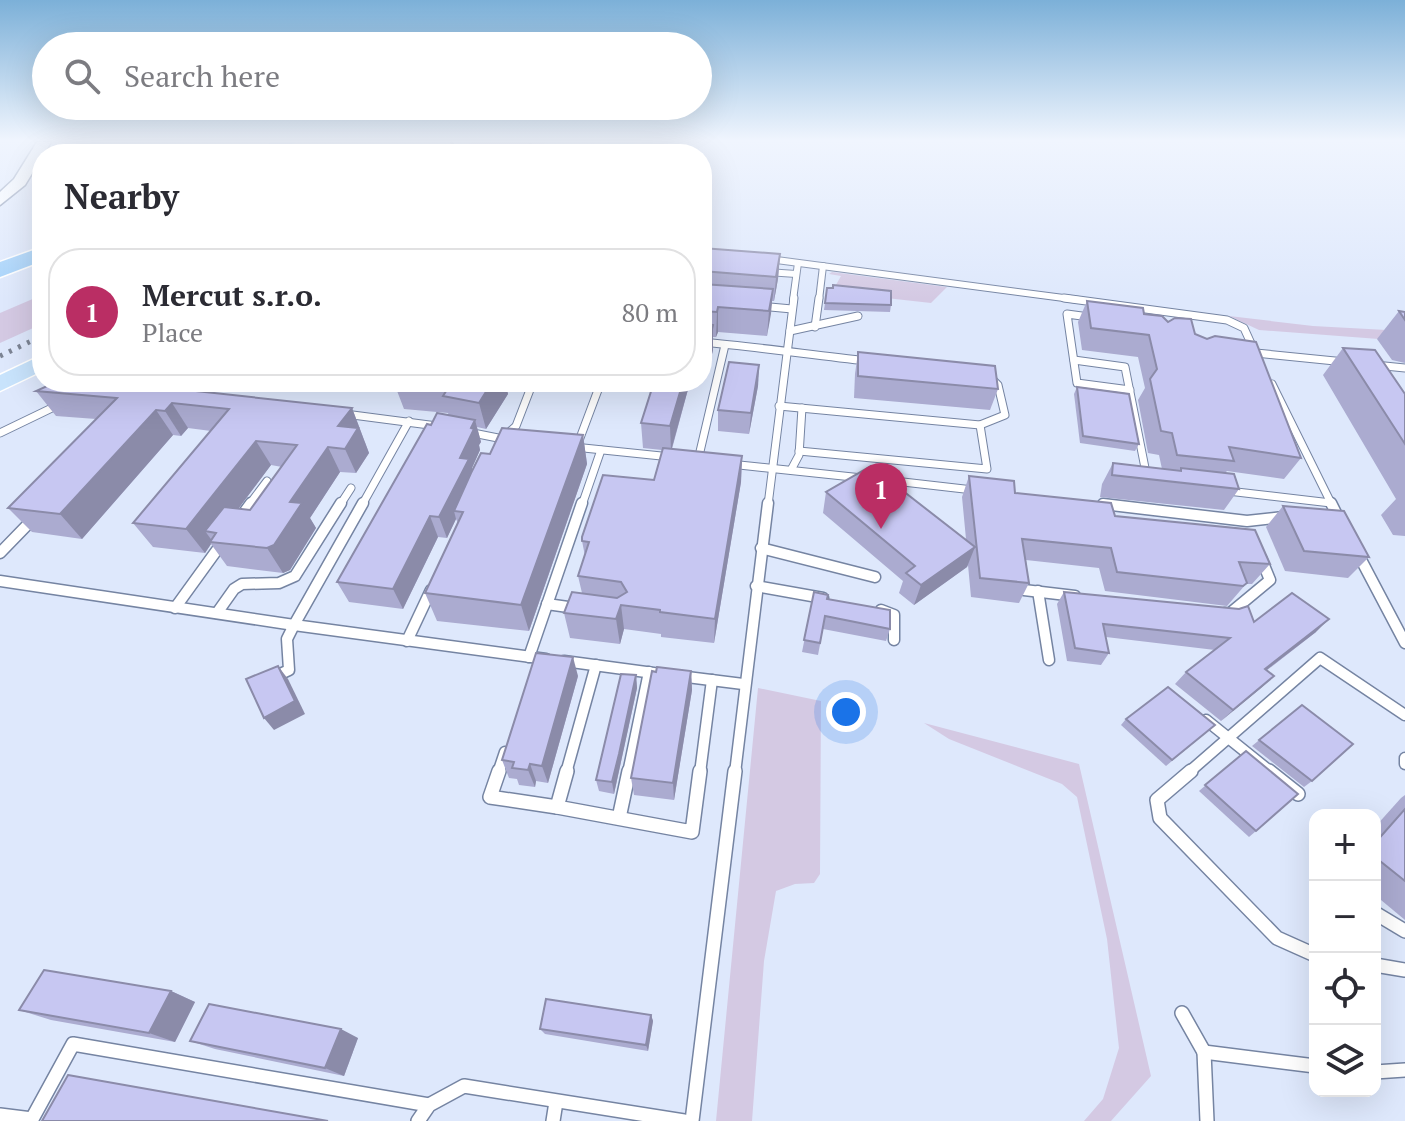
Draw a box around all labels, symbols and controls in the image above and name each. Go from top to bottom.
search box [32,32,712,120]
icon: search [60,54,104,98]
text: Search here [124,56,280,96]
text: Nearby [64,174,179,219]
text: Mercut s.r.o. [142,275,322,315]
text: 1 [85,295,99,329]
text: 80 m [622,295,678,329]
text: Place [142,315,203,349]
pin: 1 [855,463,907,529]
your location [826,692,866,732]
map controls [1309,809,1381,1097]
button: + [1309,809,1381,881]
button: − [1309,881,1381,953]
button: locate [1309,953,1381,1025]
button: layers [1309,1025,1381,1097]

